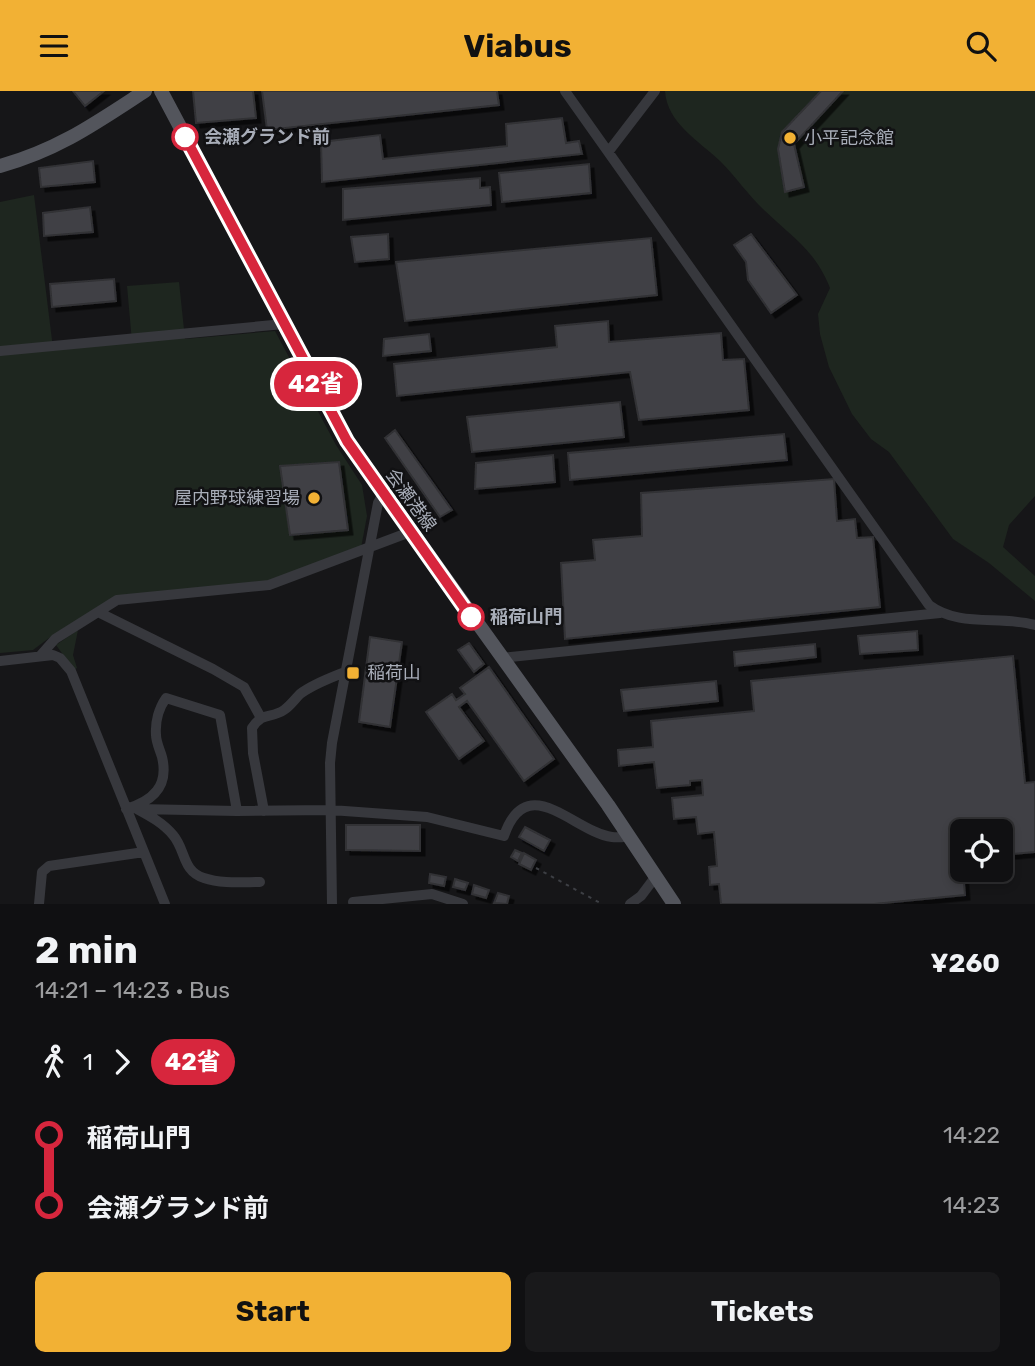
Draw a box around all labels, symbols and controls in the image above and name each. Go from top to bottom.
icon: menu [35,27,73,65]
text: Viabus [463,27,572,65]
icon: search [962,27,1000,65]
marker: 会瀬グランド前 [172,124,198,150]
place label: 会瀬グランド前 [204,126,330,148]
place label: 小平記念館 [804,127,894,149]
marker: 小平記念館 [782,130,798,146]
line badge: 42省 [276,361,356,407]
text: 42省 [288,370,344,398]
street label: 会瀬港線 [381,464,441,536]
place label: 屋内野球練習場 [174,487,300,509]
marker: 屋内野球練習場 [306,490,322,506]
marker: 稲荷山門 [458,604,484,630]
place label: 稲荷山門 [490,606,562,628]
place label: 稲荷山 [367,662,421,684]
marker: 稲荷山 [345,665,361,681]
map controls [950,819,1013,882]
button: locate [950,819,1013,882]
text: 2 min [35,927,138,973]
text: ¥260 [931,948,1000,979]
text: 14:21 – 14:23 · Bus [35,976,230,1004]
icon: walk [35,1043,73,1081]
icon: forward [103,1043,141,1081]
text: 1 [83,1048,93,1076]
text: 42省 [165,1048,221,1076]
text: 14:22 [943,1121,1000,1149]
text: 稲荷山門 [87,1123,191,1154]
text: 14:23 [943,1191,1000,1219]
text: 会瀬グランド前 [87,1193,269,1224]
button: Start [35,1272,511,1352]
button: Tickets [525,1272,1000,1352]

